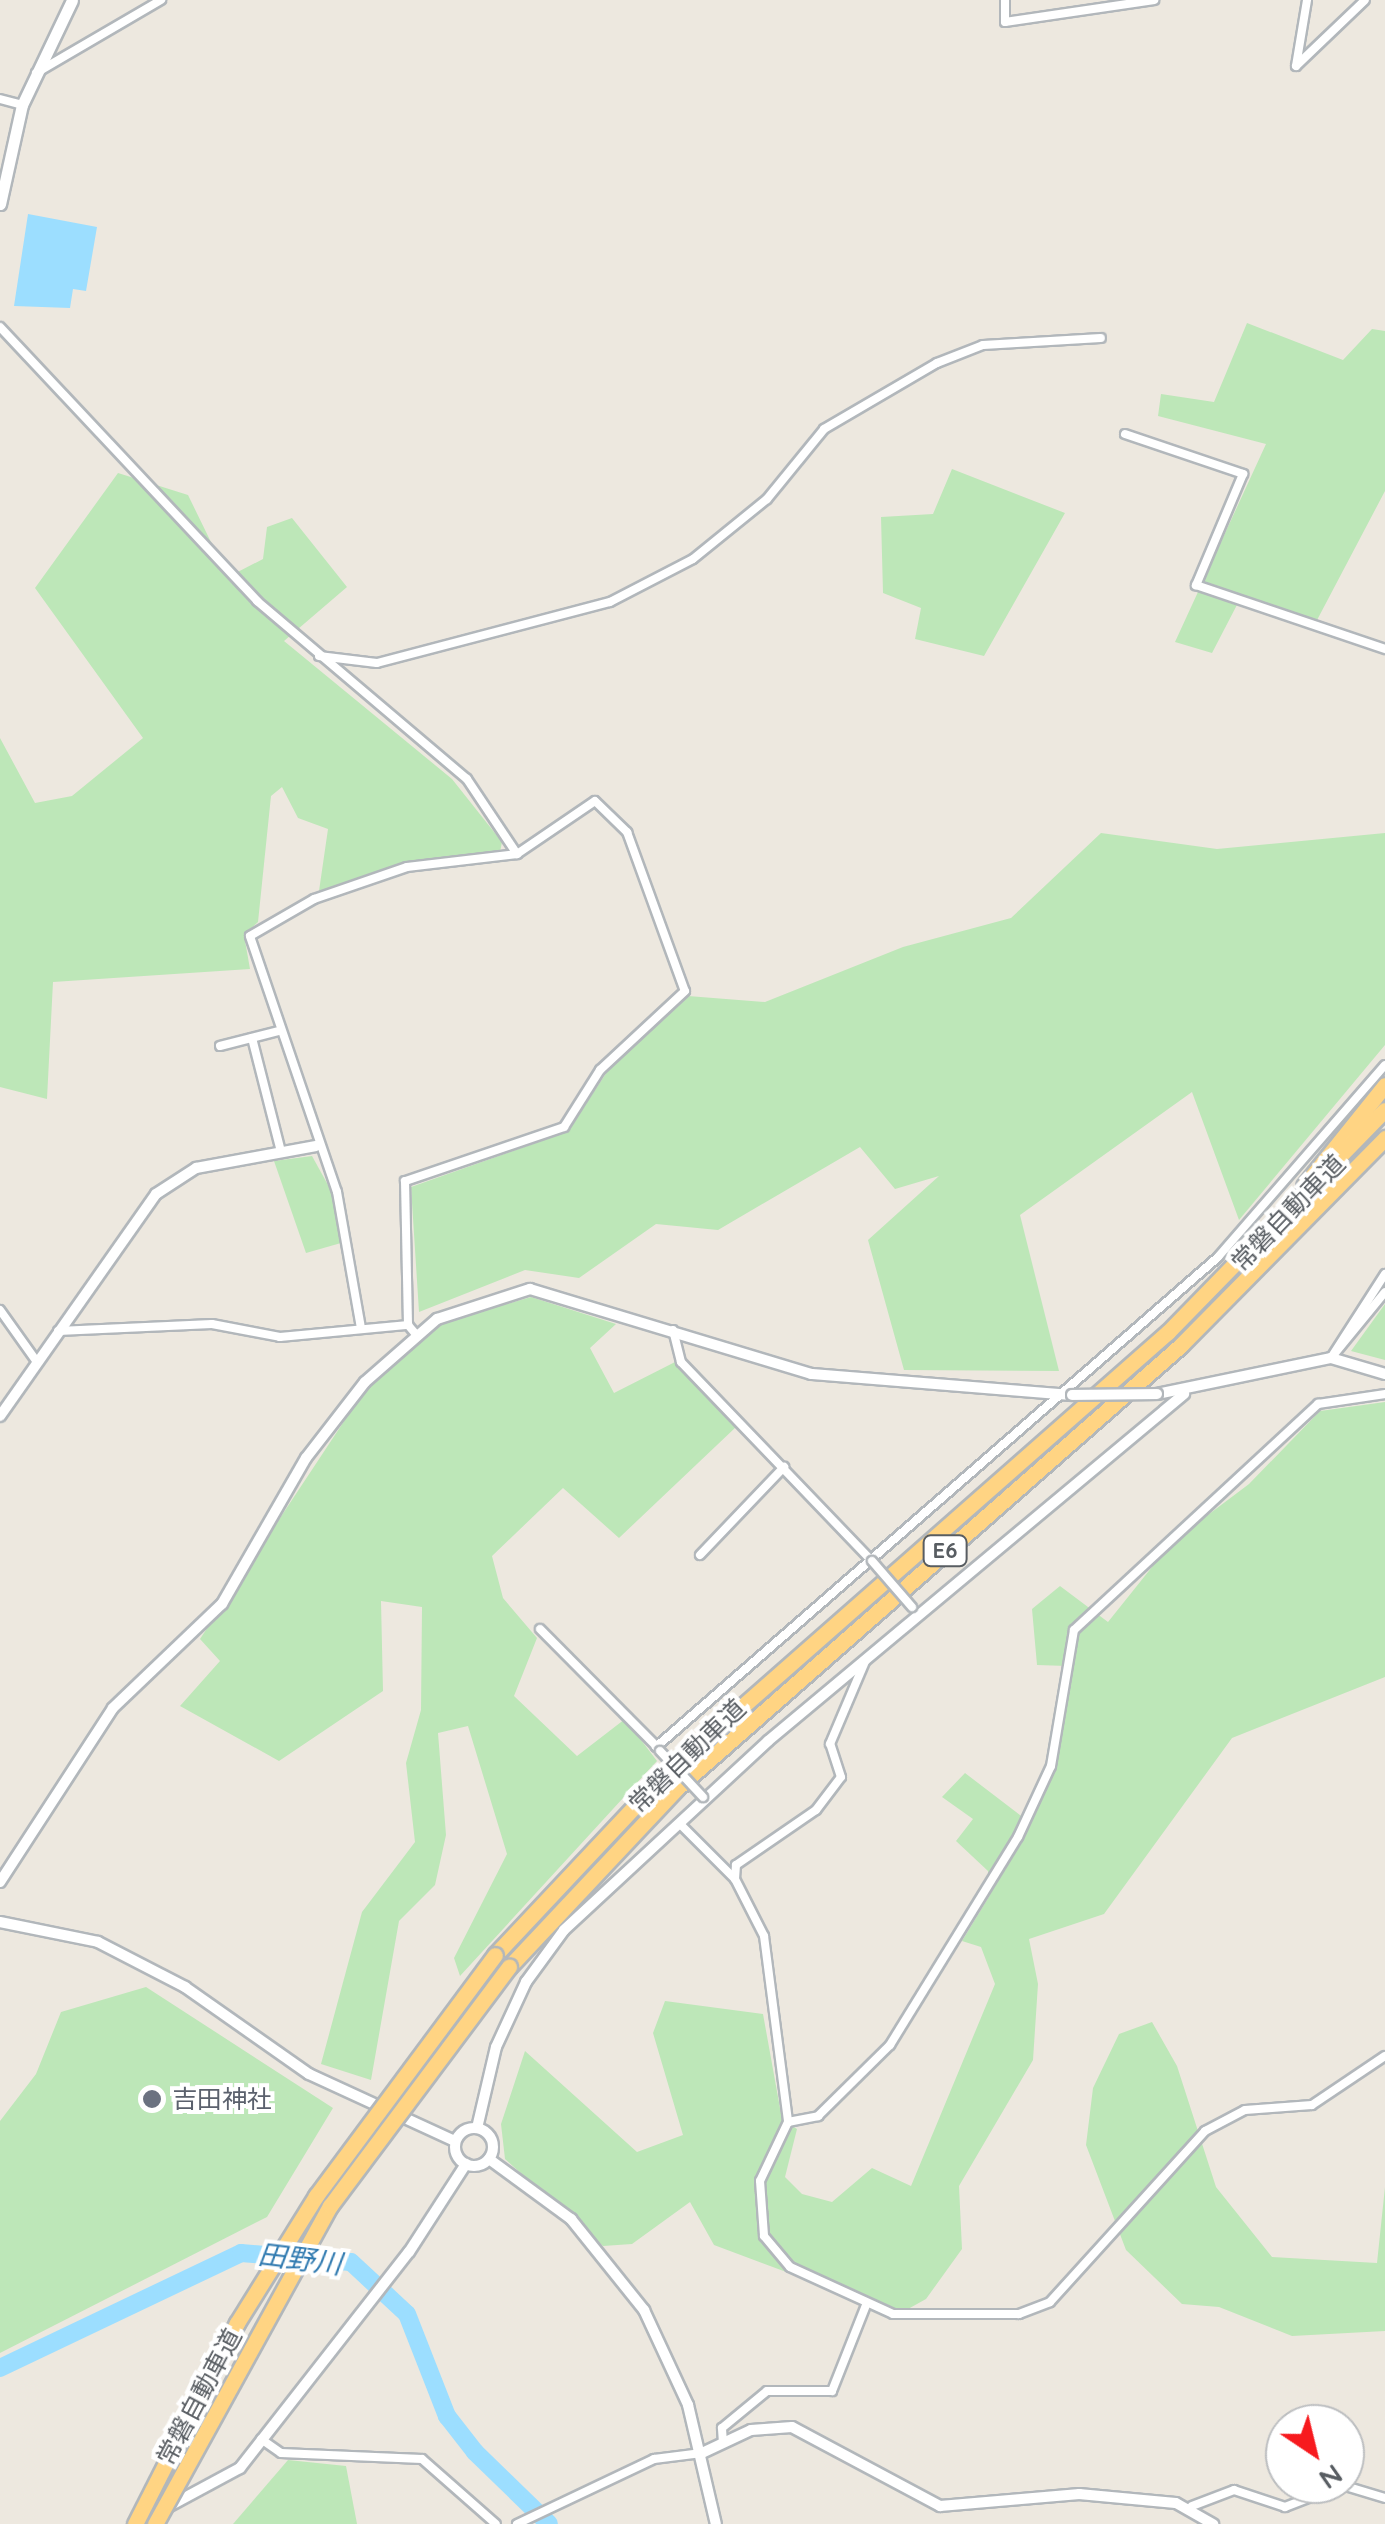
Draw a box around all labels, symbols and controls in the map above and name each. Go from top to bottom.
street label: 常磐自動車道 [1225,1149,1351,1277]
road number: E6 [922,1534,968,1568]
street label: 常磐自動車道 [623,1693,751,1819]
place label: 吉田神社 [172,2084,272,2114]
marker: 吉田神社 [141,2088,163,2110]
water label: 田野川 [256,2237,344,2281]
street label: 常磐自動車道 [151,2324,247,2470]
north arrow [1265,2404,1365,2504]
text: N [1313,2457,1350,2498]

